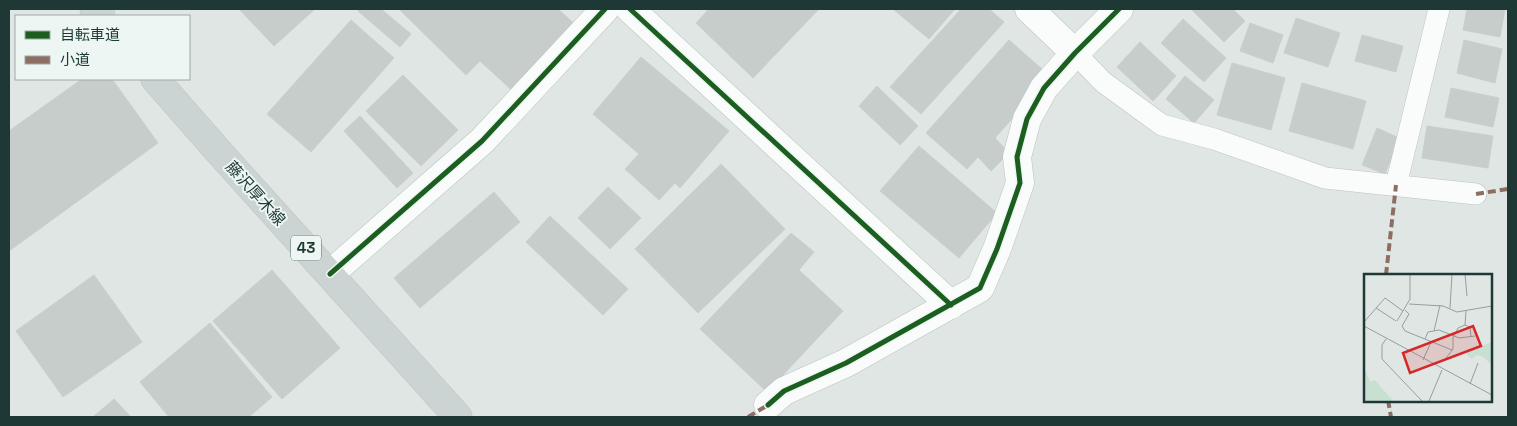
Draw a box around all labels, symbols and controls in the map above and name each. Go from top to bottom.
legend [15,15,190,80]
text: 自転車道 [60,25,120,44]
text: 小道 [60,50,90,69]
street label: 藤沢厚木線 [221,157,290,230]
road number: 43 [291,236,321,260]
inset map [1364,274,1492,401]

